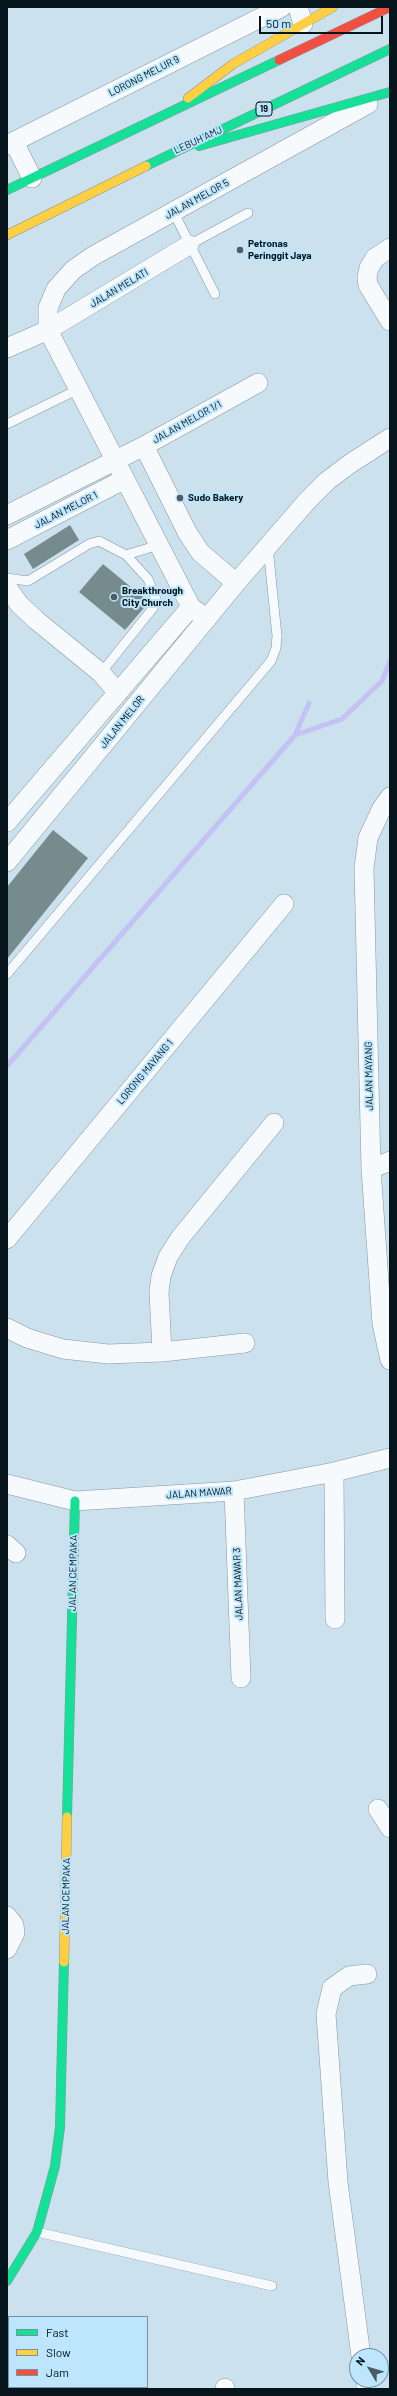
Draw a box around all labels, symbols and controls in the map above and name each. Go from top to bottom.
scale bar [261,8,385,34]
text: 50 m [266,16,291,30]
street label: LORONG MELUR 9 [107,53,181,99]
road number: 19 [256,102,272,116]
street label: LEBUH AMJ [172,124,224,156]
street label: JALAN MELOR 5 [163,177,231,221]
place label: Petronas Peringgit Jaya [248,238,311,262]
marker: Petronas Peringgit Jaya [235,245,245,255]
street label: JALAN MELATI [88,266,150,310]
street label: JALAN MELOR 1/1 [150,398,224,446]
street label: JALAN MELOR 1 [32,489,100,531]
place label: Sudo Bakery [188,492,243,504]
marker: Sudo Bakery [175,493,185,503]
place label: Breakthrough City Church [122,585,183,608]
marker: Breakthrough City Church [109,592,119,602]
street label: JALAN MELOR [97,693,147,751]
street label: LORONG MAYANG 1 [114,1037,176,1107]
street label: JALAN MAYANG [362,1041,376,1111]
street label: JALAN MAWAR [166,1485,232,1501]
street label: JALAN CEMPAKA [66,1535,80,1611]
street label: JALAN MAWAR 3 [231,1548,245,1620]
street label: JALAN CEMPAKA [59,1858,73,1934]
legend [8,2316,148,2388]
text: Fast [46,2325,69,2339]
text: Slow [46,2345,71,2359]
north arrow [349,2348,389,2388]
text: N [353,2354,367,2368]
text: Jam [46,2365,69,2379]

